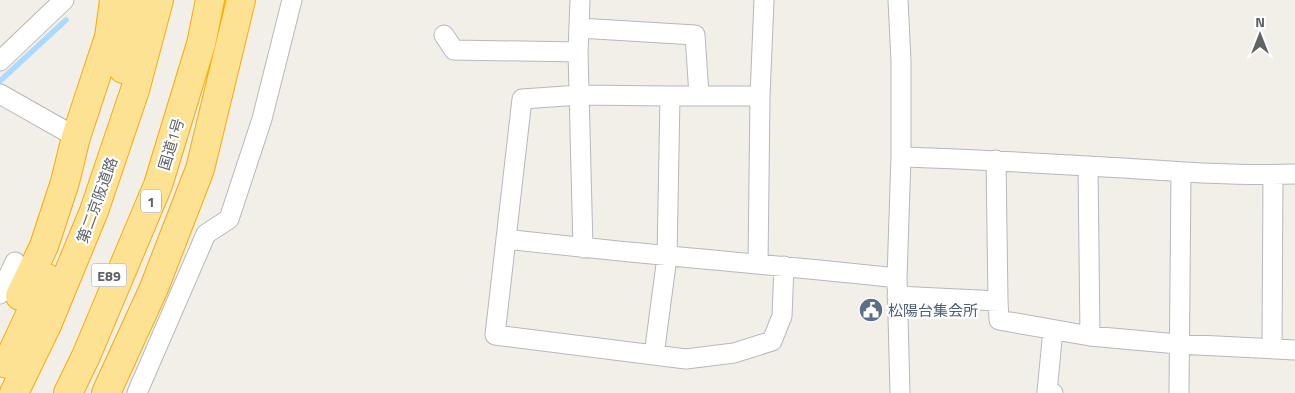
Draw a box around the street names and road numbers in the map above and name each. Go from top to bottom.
street label: 国道1号 [152,115,190,173]
street label: 第二京阪道路 [71,154,123,246]
road number: 1 [141,190,161,212]
road number: E89 [92,264,126,286]

